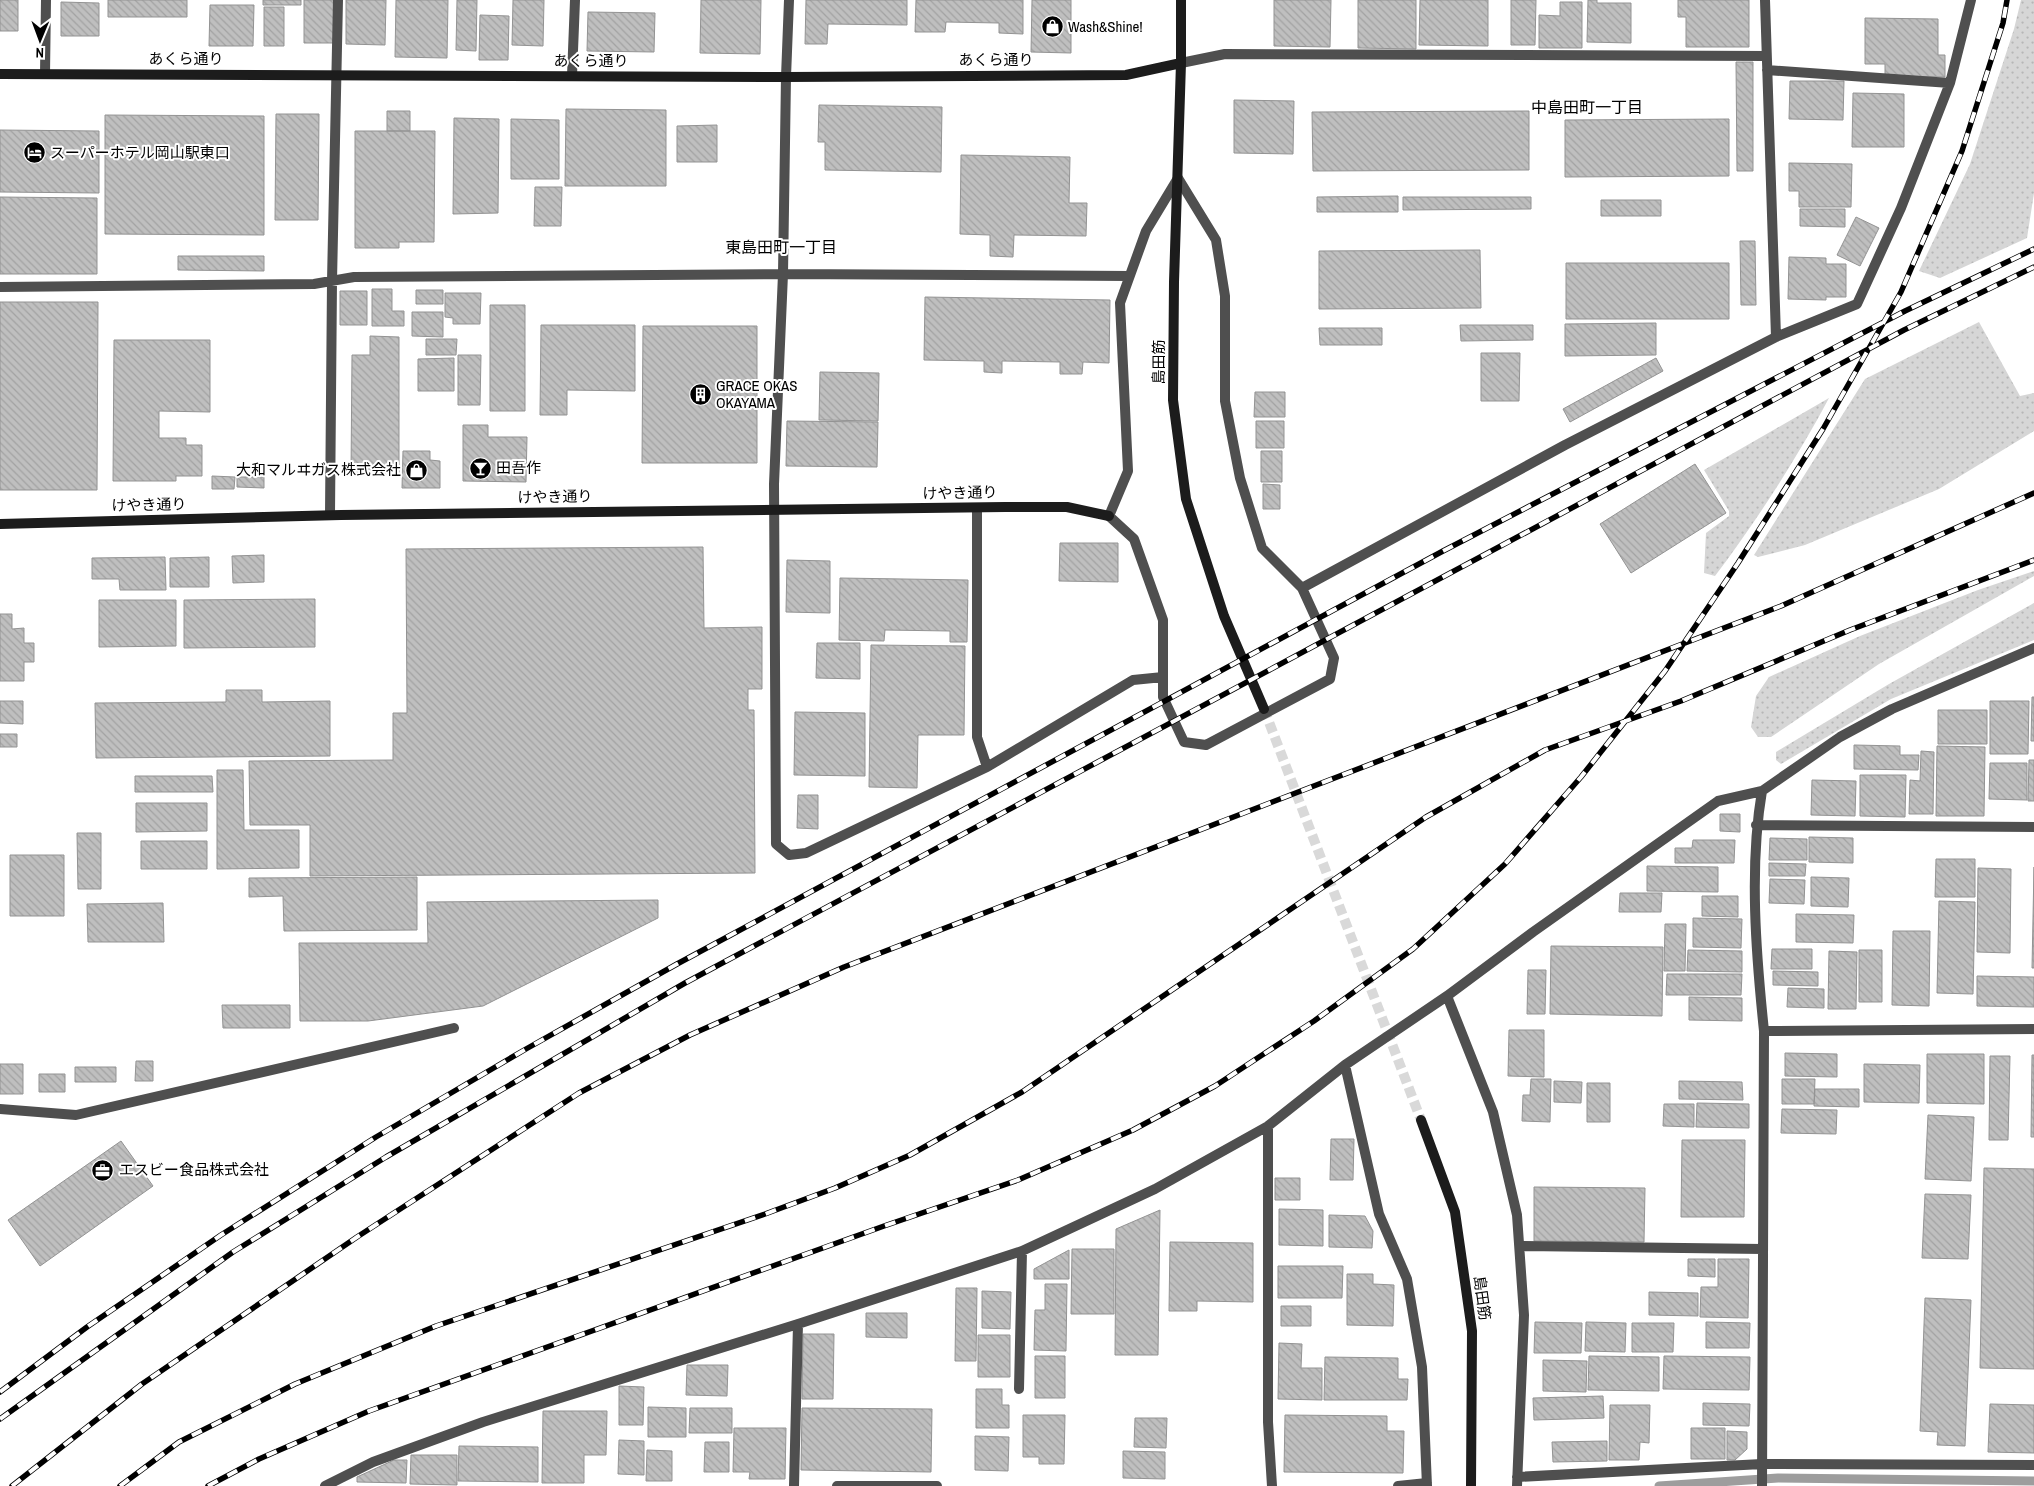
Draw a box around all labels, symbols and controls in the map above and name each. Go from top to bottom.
north arrow [15,15,65,65]
shop icon: Wash&Shine! [1040,15,1064,39]
place label: Wash&Shine! [1068,16,1143,37]
text: N [35,44,44,62]
street label: あくら通り [148,48,224,69]
street label: あくら通り [958,49,1034,70]
street label: あくら通り [553,50,629,71]
district label: 中島田町一丁目 [1531,96,1643,118]
hotel icon: スーパーホテル岡山駅東口 [22,141,46,165]
place label: スーパーホテル岡山駅東口 [50,142,230,163]
district label: 東島田町一丁目 [725,236,837,258]
street label: 島田筋 [1148,339,1169,385]
place label: GRACE OKAS OKAYAMA [716,375,797,413]
building icon: GRACE OKAS OKAYAMA [688,383,712,407]
bar icon: 田吾作 [468,456,492,480]
place label: 田吾作 [496,457,541,478]
shop icon: 大和マルヰガス株式会社 [405,458,429,482]
place label: 大和マルヰガス株式会社 [236,459,401,480]
street label: けやき通り [922,481,998,504]
street label: けやき通り [517,485,593,508]
street label: けやき通り [111,493,187,516]
office icon: エスビー食品株式会社 [91,1158,115,1182]
place label: エスビー食品株式会社 [119,1159,269,1180]
street label: 島田筋 [1469,1274,1496,1322]

